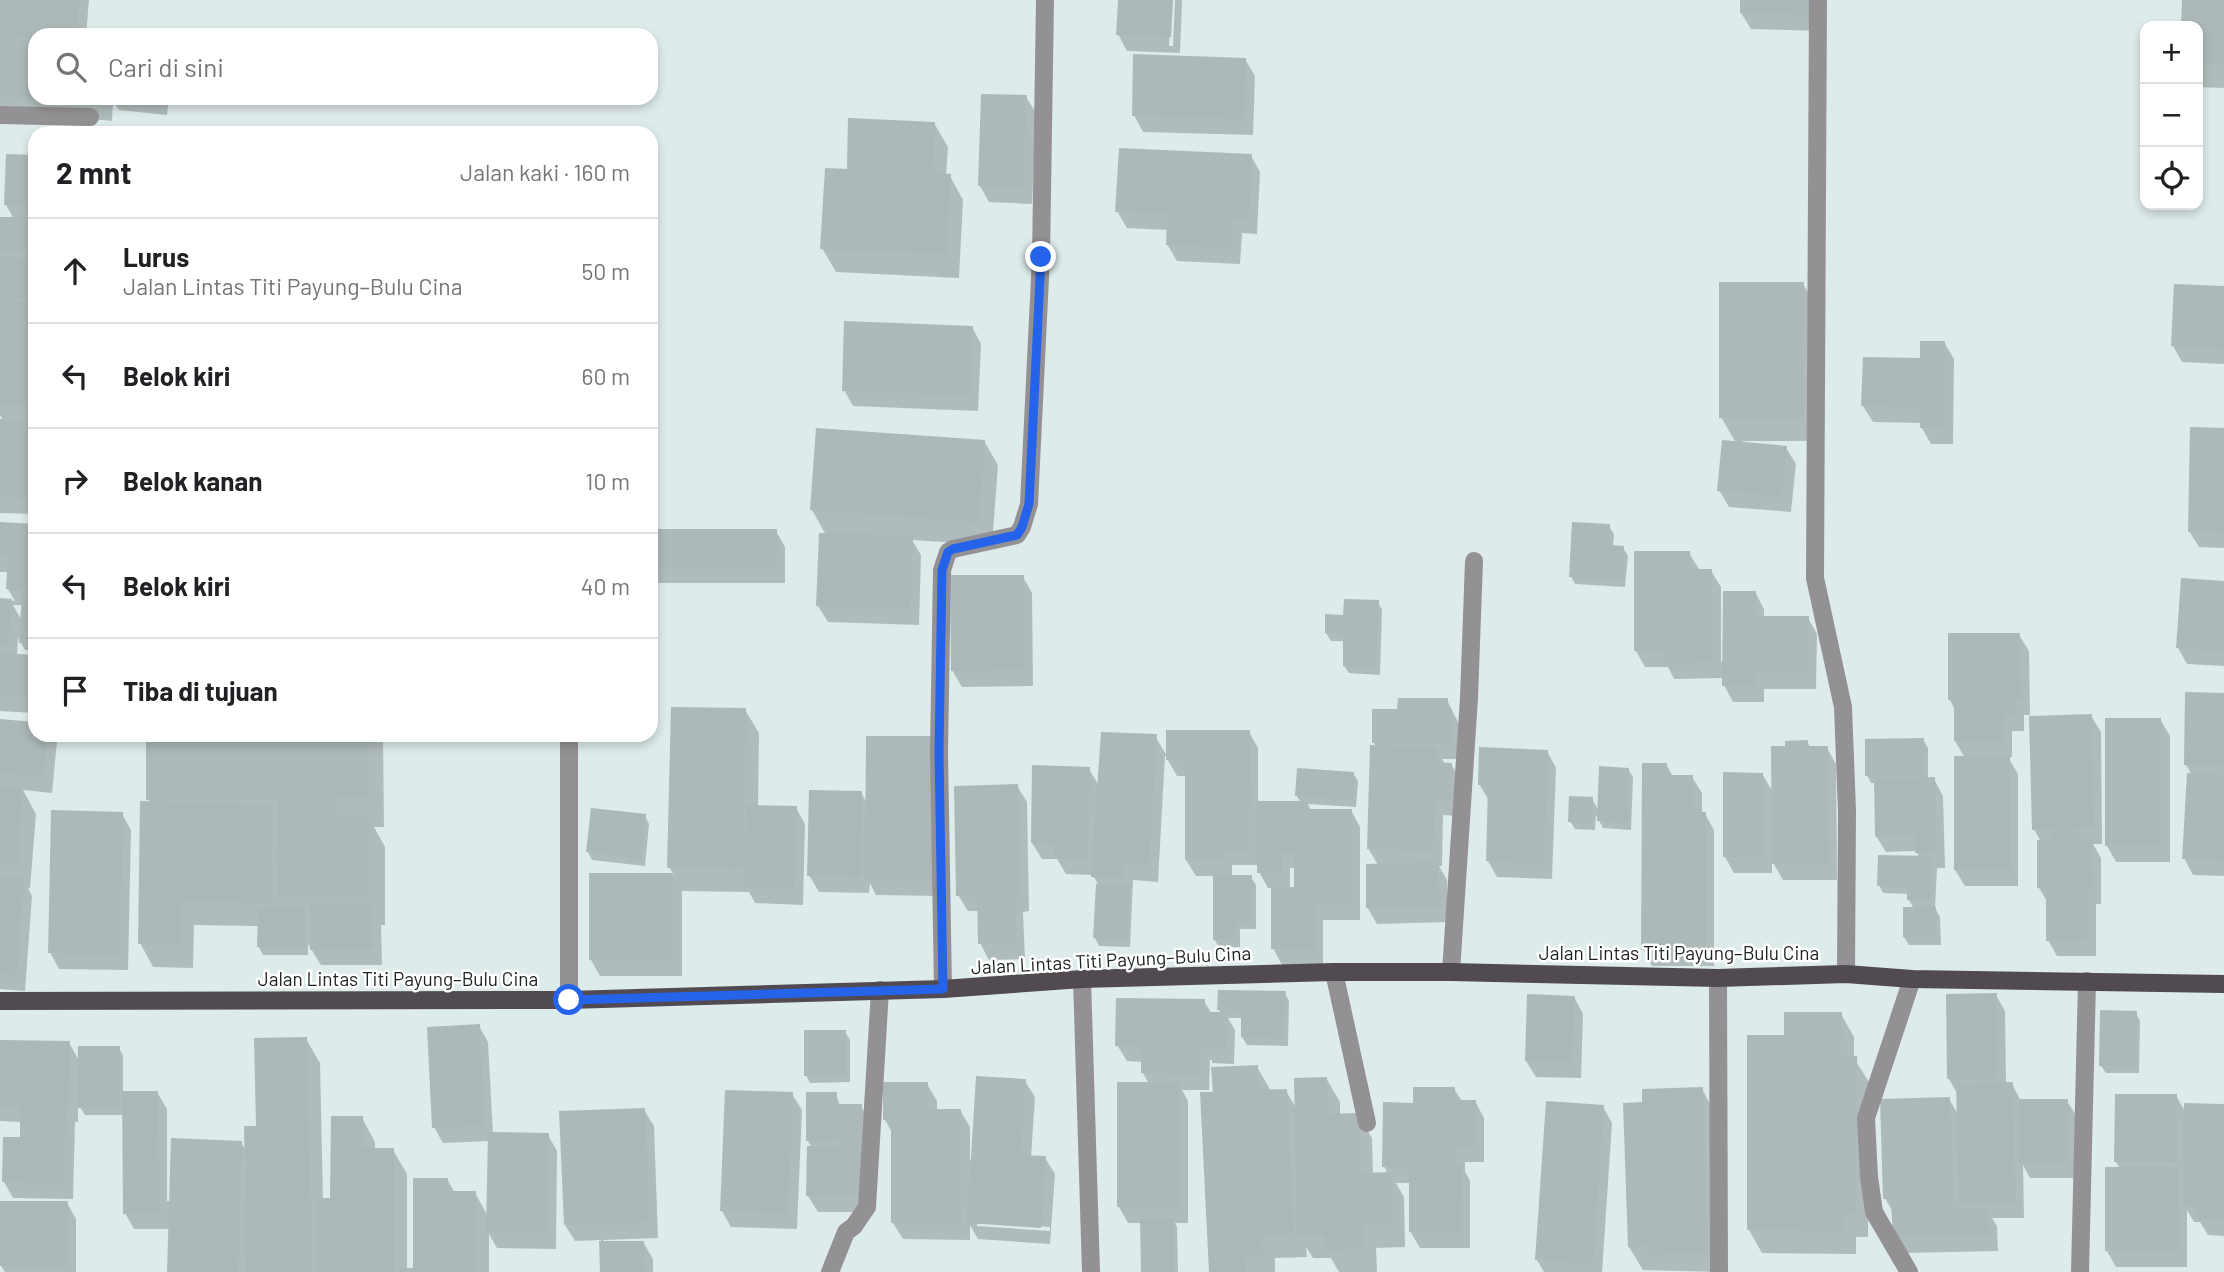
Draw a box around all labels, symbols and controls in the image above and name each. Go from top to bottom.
map controls [2140,21,2203,210]
button: + [2140,21,2203,84]
search box [28,28,658,105]
icon: search [52,48,90,86]
text: Cari di sini [108,51,224,82]
button: − [2140,84,2203,147]
button: locate [2140,147,2203,210]
text: 2 mnt [56,154,132,190]
text: Jalan kaki · 160 m [460,158,630,186]
text: Lurus [123,241,189,272]
route end [1025,241,1056,272]
icon: ahead [56,252,94,290]
text: 50 m [582,257,630,285]
text: Jalan Lintas Titi Payung–Bulu Cina [123,272,462,300]
icon: left [56,357,94,395]
text: Belok kiri [123,360,230,391]
text: 60 m [582,362,630,390]
icon: right [56,462,94,500]
text: Belok kanan [123,465,262,496]
text: 10 m [585,467,630,495]
icon: left [56,567,94,605]
text: Belok kiri [123,570,230,601]
text: 40 m [581,572,630,600]
icon: arrive [56,672,94,710]
text: Tiba di tujuan [123,675,278,706]
street label: Jalan Lintas Titi Payung–Bulu Cina [970,941,1252,978]
street label: Jalan Lintas Titi Payung–Bulu Cina [1539,941,1819,964]
street label: Jalan Lintas Titi Payung–Bulu Cina [258,967,538,990]
route start [553,984,584,1015]

